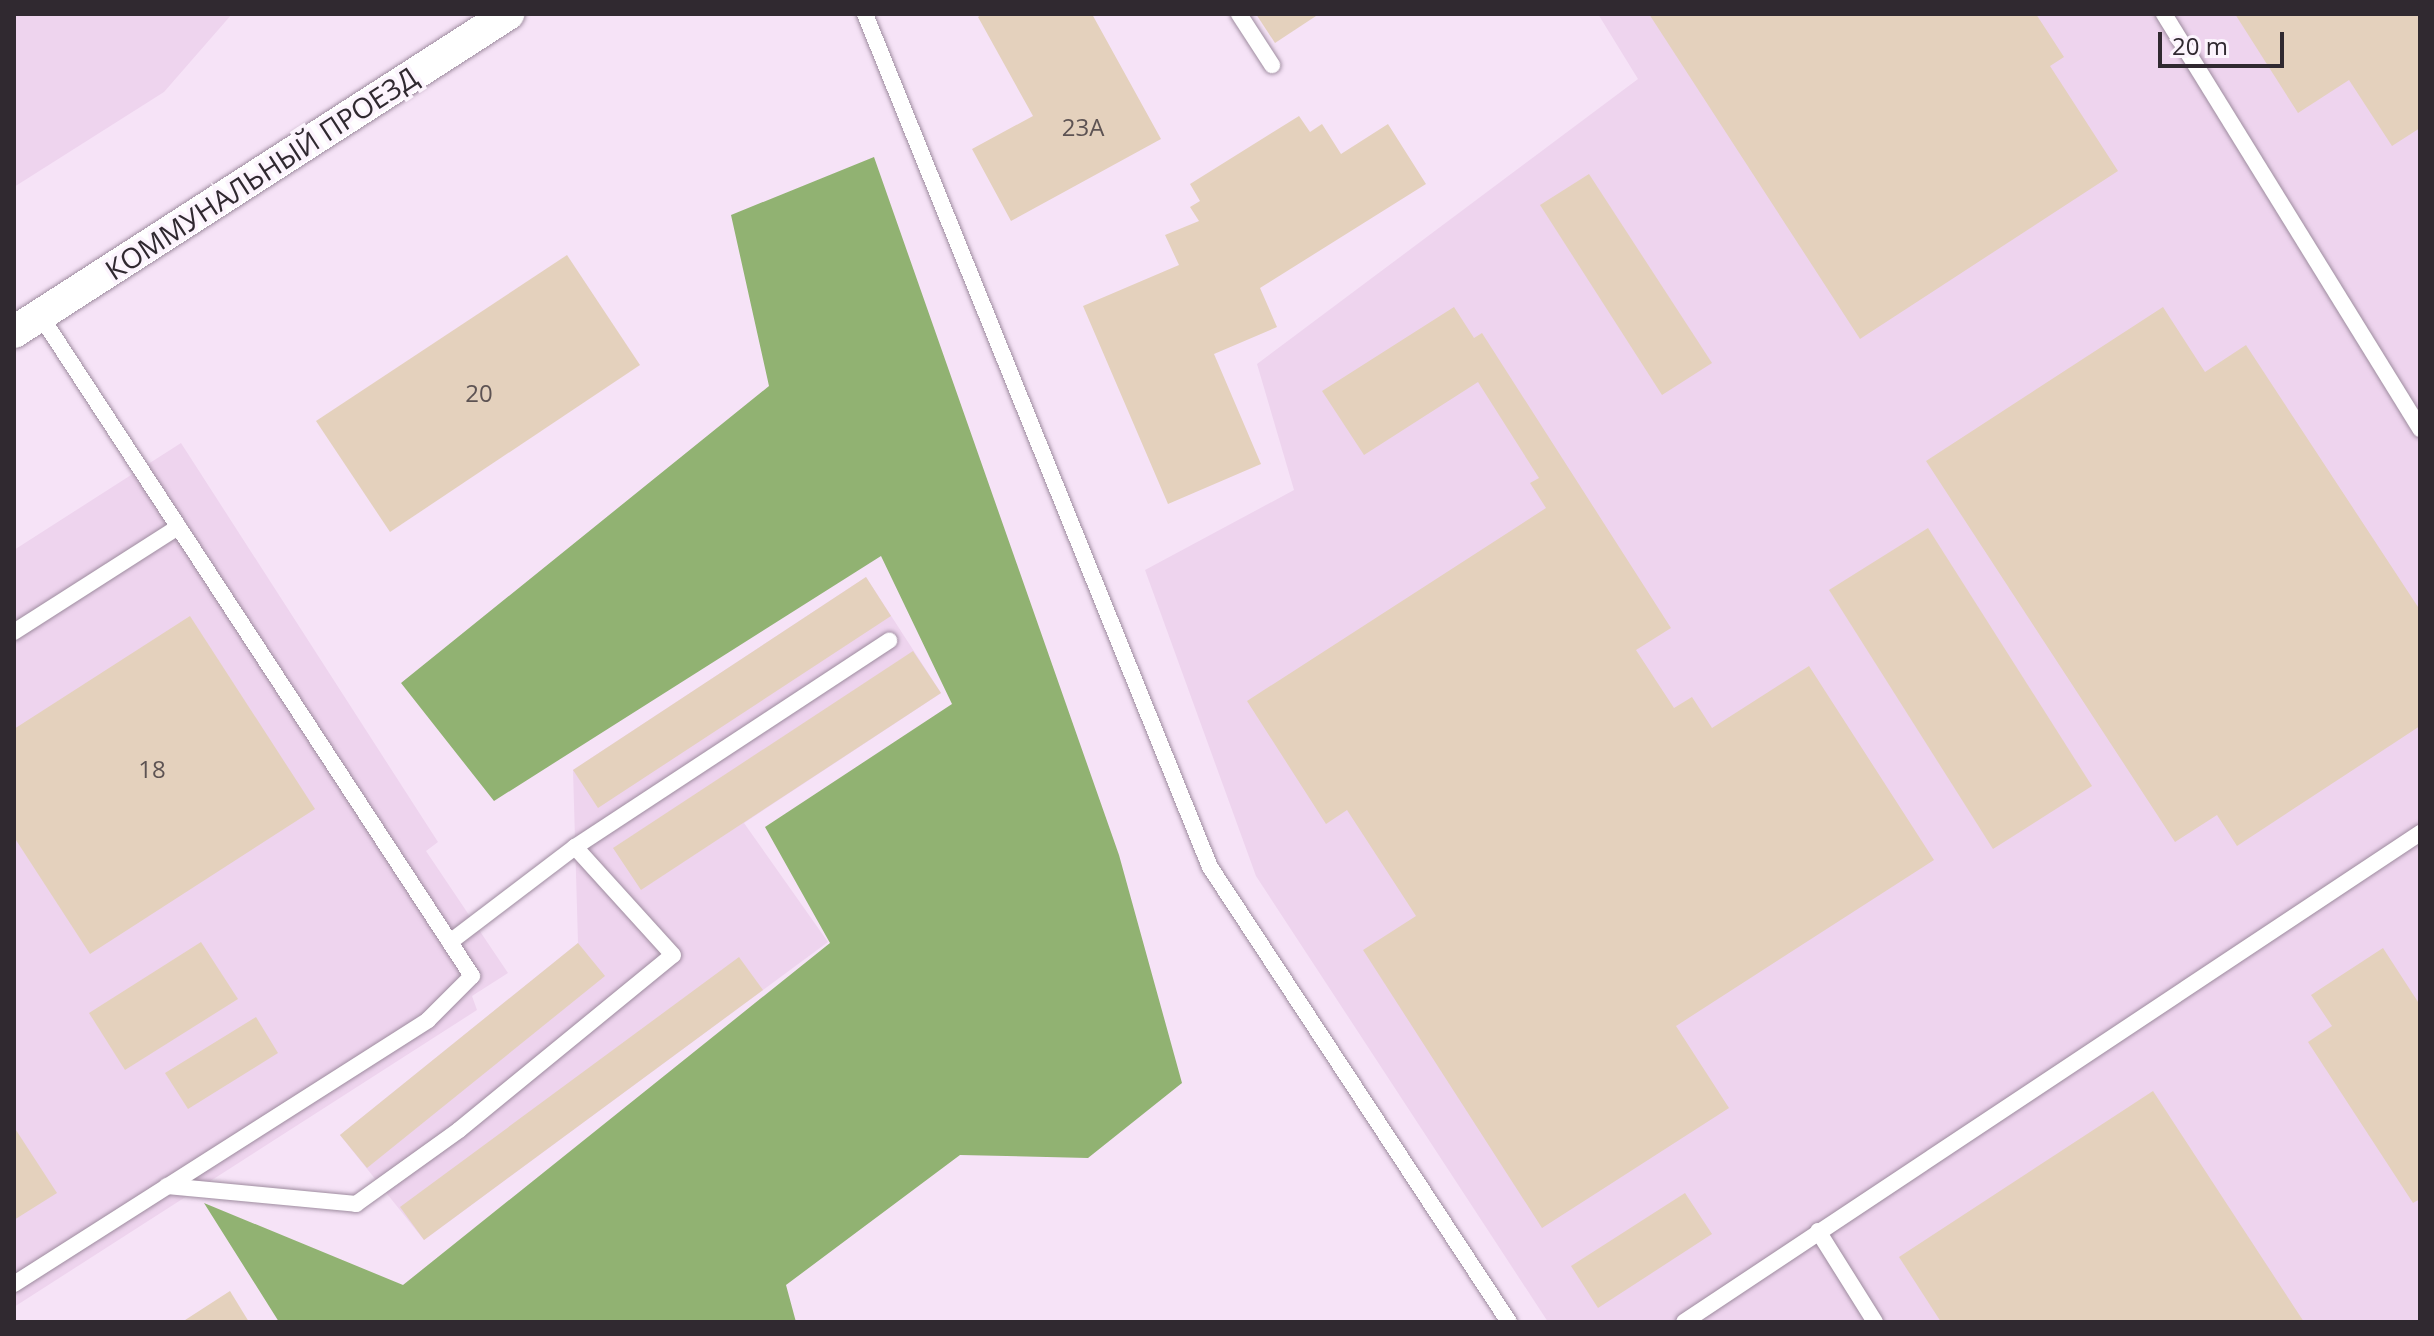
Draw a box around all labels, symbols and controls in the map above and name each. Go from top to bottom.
scale bar [2162,16,2288,66]
text: 20 m [2172,29,2228,62]
street label: КОММУНАЛЬНЫЙ ПРОЕЗД [99,59,423,287]
house number: 23А [1062,113,1104,141]
house number: 20 [465,379,493,407]
house number: 18 [138,755,166,783]

